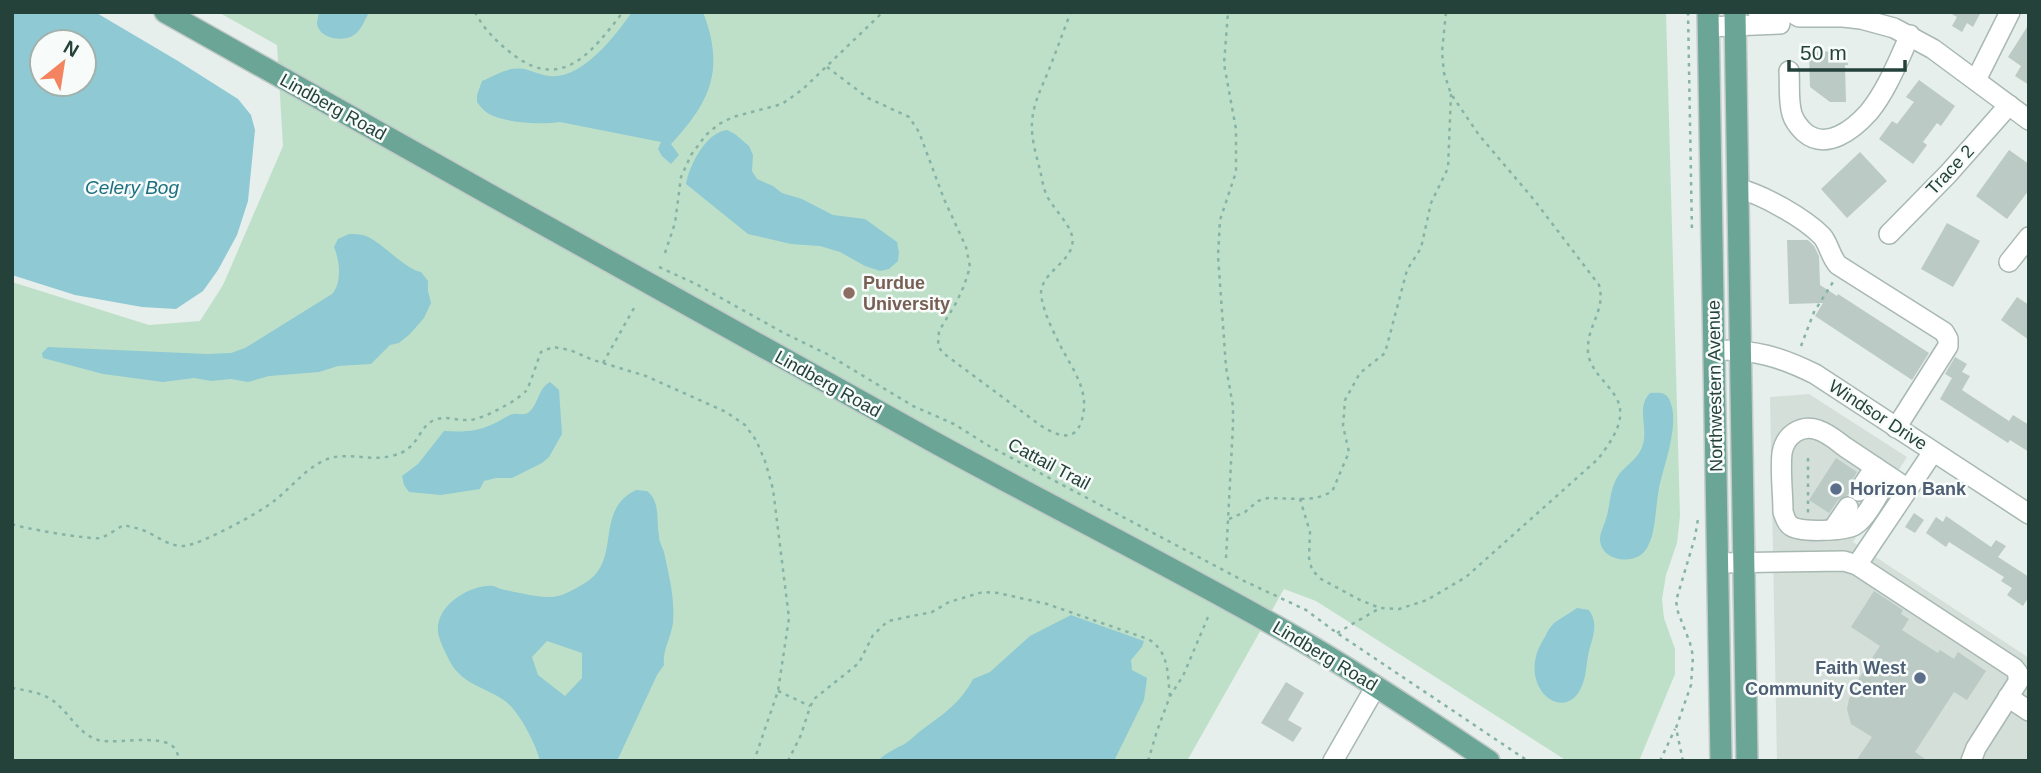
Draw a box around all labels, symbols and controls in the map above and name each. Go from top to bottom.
north arrow [28,28,98,98]
scale bar [1789,28,1904,72]
text: N [60,36,82,61]
text: 50 m [1800,41,1847,64]
street label: Lindberg Road [277,70,389,144]
street label: Trace 2 [1922,141,1978,199]
water label: Celery Bog [85,177,179,198]
place label: Purdue University [863,273,950,314]
marker: Purdue University [841,285,857,301]
street label: Northwestern Avenue [1704,300,1726,472]
street label: Lindberg Road [772,347,884,421]
street label: Windsor Drive [1825,376,1931,454]
street label: Cattail Trail [1005,434,1093,494]
place label: Horizon Bank [1850,479,1967,499]
marker: Horizon Bank [1828,481,1844,497]
street label: Lindberg Road [1269,617,1381,695]
place label: Faith West Community Center [1745,658,1906,699]
marker: Faith West Community Center [1912,670,1928,686]

